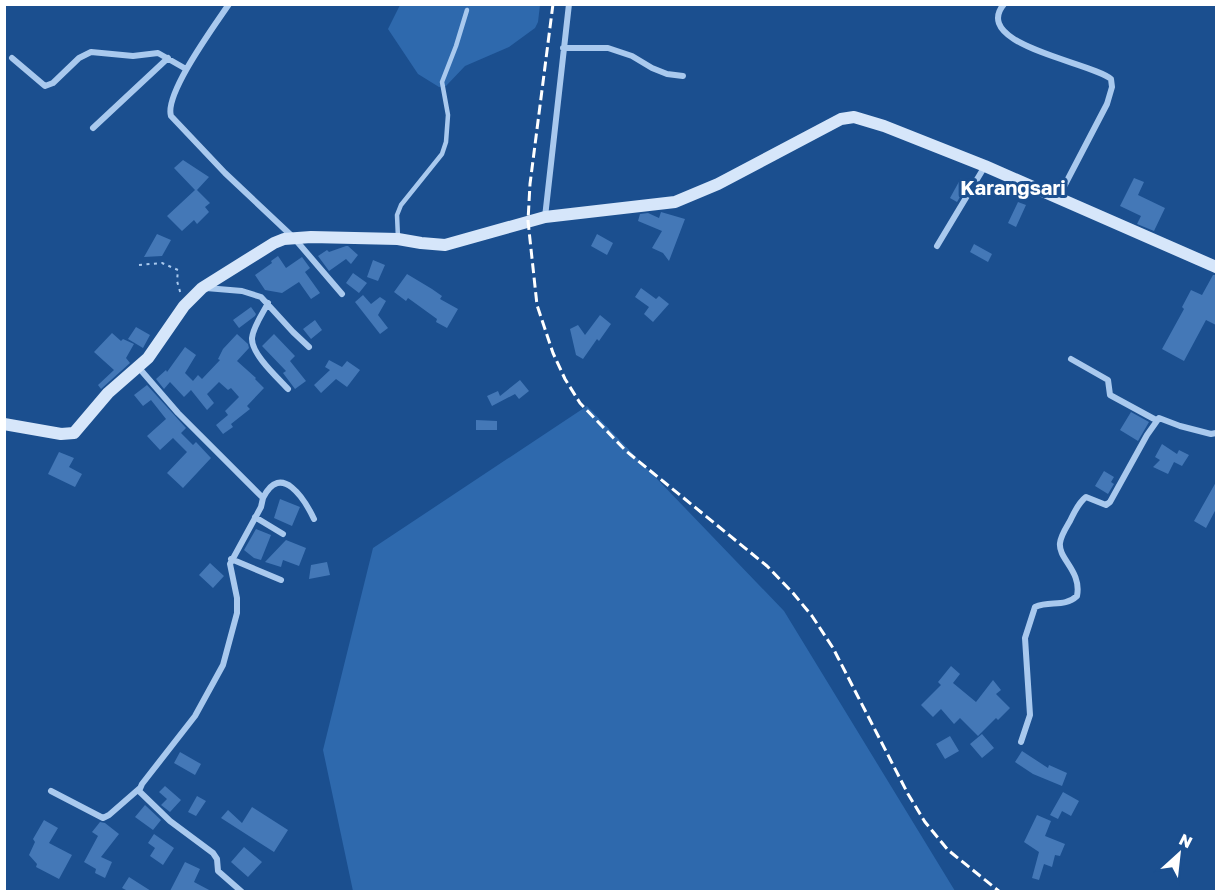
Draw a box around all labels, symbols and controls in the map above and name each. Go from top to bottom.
district label: Karangsari [960,175,1066,199]
north arrow [1149,824,1209,884]
text: N [1176,829,1196,852]

